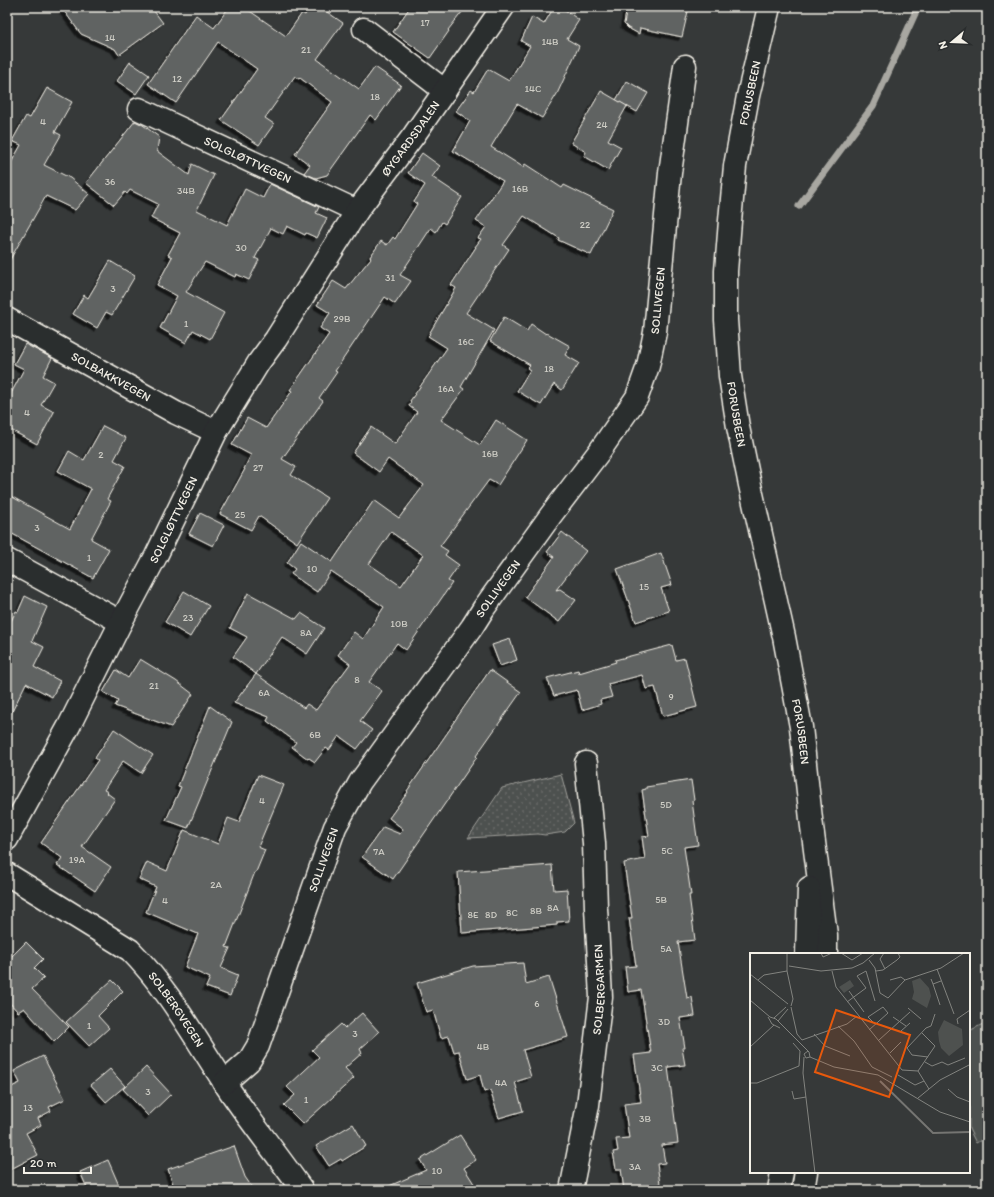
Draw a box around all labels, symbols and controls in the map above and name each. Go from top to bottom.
house number: 17 [420,16,430,29]
north arrow [932,22,972,62]
house number: 14 [105,31,115,44]
house number: 14B [541,35,559,48]
text: N [936,39,950,51]
house number: 21 [301,43,311,56]
street label: FORUSBEEN [736,59,764,127]
house number: 12 [172,72,183,85]
house number: 14C [524,82,542,95]
house number: 18 [370,90,381,103]
street label: ØYGARDSDALEN [379,98,443,179]
house number: 4 [40,115,46,128]
house number: 24 [596,118,608,131]
street label: SOLGLØTTVEGEN [202,133,294,186]
house number: 36 [105,175,115,188]
house number: 16B [512,182,529,195]
house number: 34B [177,184,195,197]
house number: 22 [580,218,591,231]
house number: 30 [235,241,247,254]
street label: SOLLIVEGEN [648,266,668,335]
house number: 31 [385,271,395,284]
house number: 3 [110,282,116,295]
house number: 29B [334,312,351,325]
house number: 1 [184,317,189,330]
house number: 16C [458,335,475,348]
street label: SOLBAKKVEGEN [69,349,153,405]
house number: 18 [544,362,555,375]
street label: FORUSBEEN [724,381,749,448]
house number: 16A [438,382,455,395]
house number: 4 [24,406,30,419]
house number: 16B [482,447,499,460]
house number: 2 [98,448,104,461]
house number: 27 [253,461,263,474]
street label: SOLGLØTTVEGEN [146,474,200,566]
house number: 25 [235,508,245,521]
house number: 3 [34,521,40,534]
house number: 1 [87,551,92,564]
street label: SOLLIVEGEN [473,557,523,620]
house number: 10 [307,562,317,575]
house number: 15 [639,580,649,593]
house number: 23 [183,611,194,624]
house number: 10B [390,617,408,630]
house number: 8A [300,626,313,639]
house number: 8 [354,673,360,686]
house number: 21 [149,679,159,692]
house number: 6A [258,686,270,699]
house number: 9 [668,690,674,703]
street label: FORUSBEEN [789,698,812,765]
house number: 6B [309,728,321,741]
house number: 4 [259,794,265,807]
house number: 5D [660,798,672,811]
street label: SOLLIVEGEN [306,826,341,894]
house number: 5C [661,844,673,857]
house number: 7A [373,845,385,858]
house number: 19A [69,853,86,866]
house number: 2A [210,878,222,891]
house number: 5B [655,893,667,906]
house number: 4 [162,894,168,907]
house number: 8A [547,901,560,914]
house number: 8B [530,904,543,917]
house number: 8C [506,906,519,919]
house number: 8E [468,908,479,921]
house number: 8D [485,908,497,921]
house number: 5A [660,942,672,955]
street label: SOLBERGARMEN [590,944,608,1035]
inset map [750,953,970,1173]
street label: SOLBERGVEGEN [145,969,207,1050]
house number: 6 [534,997,540,1010]
house number: 3D [658,1015,670,1028]
house number: 1 [87,1019,92,1032]
house number: 3 [352,1027,358,1040]
house number: 4B [477,1040,490,1053]
house number: 3C [651,1061,664,1074]
house number: 4A [495,1076,508,1089]
house number: 3 [145,1085,151,1098]
house number: 1 [304,1093,309,1106]
house number: 13 [23,1101,34,1114]
house number: 3B [639,1112,651,1125]
scale bar [24,1149,91,1175]
text: 20 m [30,1156,57,1170]
house number: 3A [629,1160,642,1173]
house number: 10 [432,1164,442,1177]

